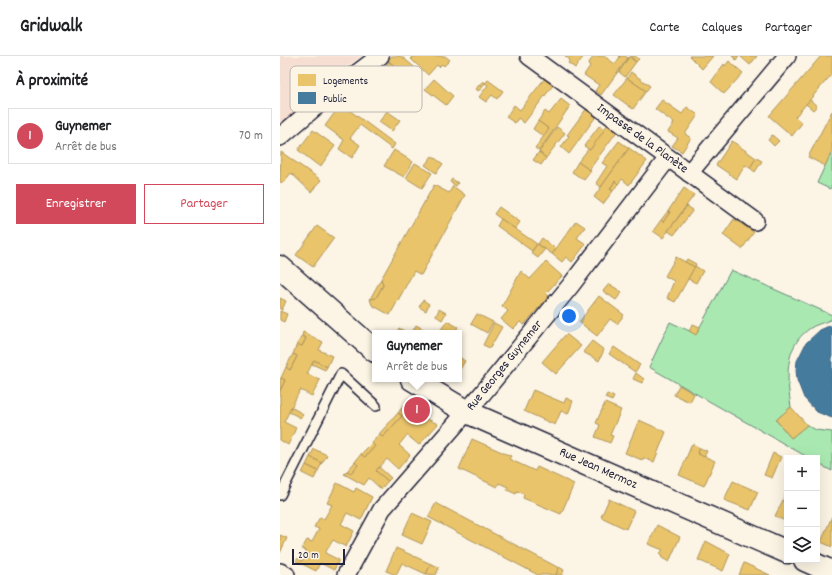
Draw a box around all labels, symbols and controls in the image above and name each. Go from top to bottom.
text: Gridwalk [20,14,83,41]
text: Carte [650,18,680,38]
text: Calques [702,18,743,38]
text: Partager [765,18,812,38]
legend [290,66,422,112]
text: À proximité [16,70,88,94]
text: Logements [323,74,369,90]
text: Public [323,92,347,108]
street label: Impasse de la Planète [592,99,692,179]
text: Guynemer [55,116,111,138]
text: 1 [29,127,31,146]
text: 70 m [239,127,263,146]
text: Arrêt de bus [55,138,117,157]
button: Enregistrer [16,184,136,224]
button: Partager [144,184,264,224]
your location [559,306,579,326]
street label: Rue Georges Guynemer [462,316,548,416]
popup [372,330,462,382]
text: Guynemer [386,336,442,358]
text: Arrêt de bus [386,358,448,377]
pin: 1 [404,395,430,425]
street label: Rue Jean Mermoz [556,443,640,495]
map controls [784,455,820,563]
button: + [784,455,820,491]
button: − [784,491,820,527]
button: layers [784,527,820,563]
scale bar [292,547,345,566]
text: 20 m [298,548,319,564]

